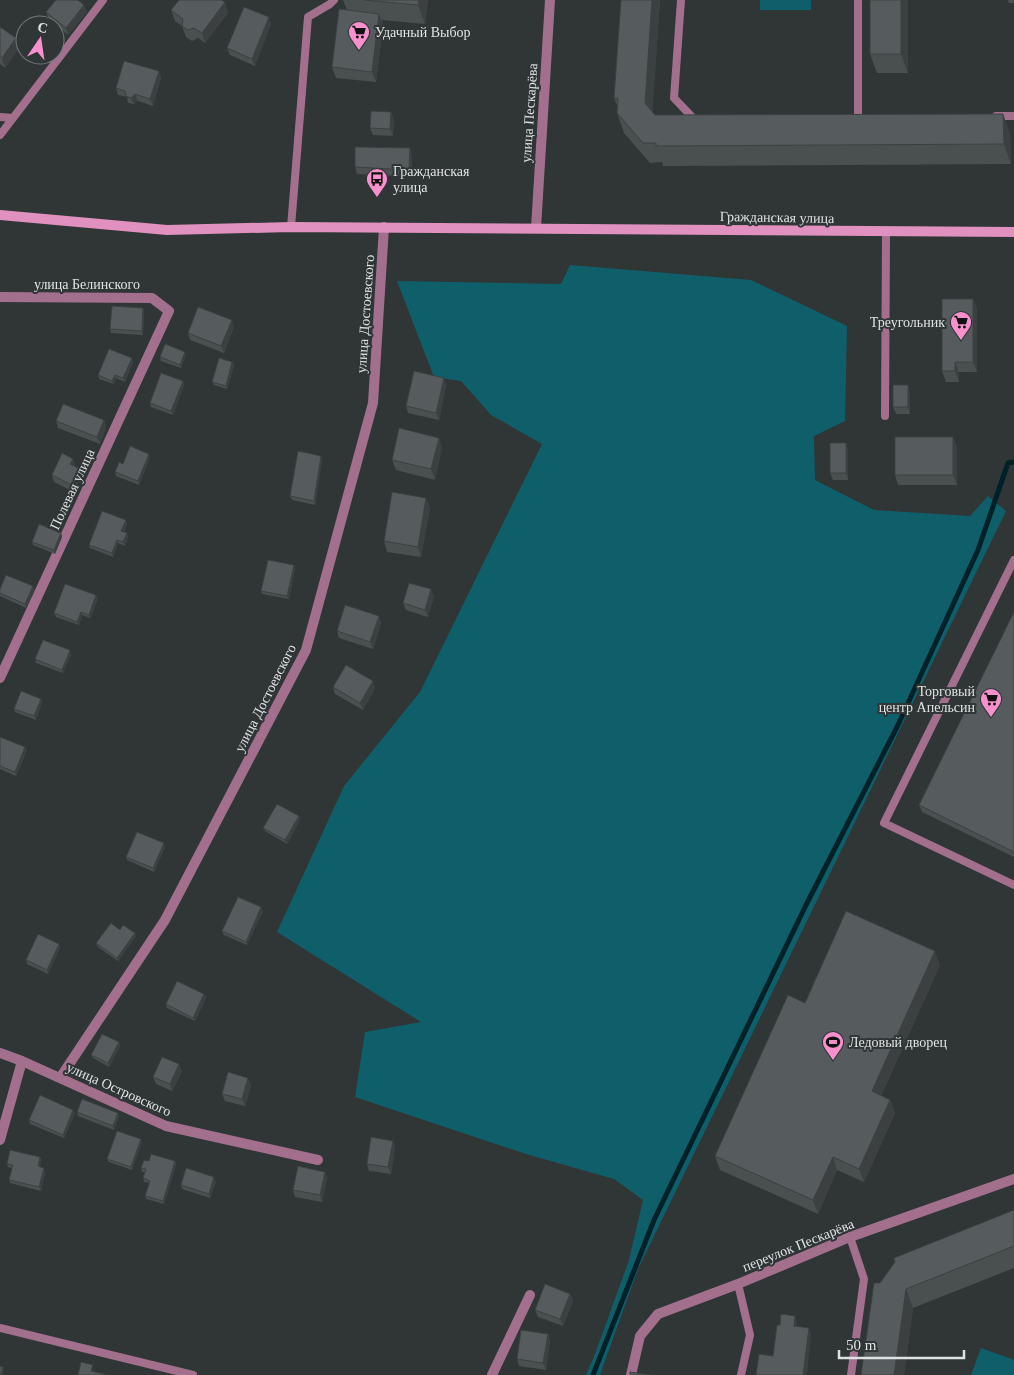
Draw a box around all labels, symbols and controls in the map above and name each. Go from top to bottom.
north arrow [15,15,65,65]
text: С [36,19,49,36]
supermarket icon: Удачный Выбор [347,20,371,51]
place label: Удачный Выбор [375,25,471,40]
street label: улица Пескарёва [519,62,541,163]
place label: Гражданская улица [393,164,470,195]
bus stop icon: Гражданская улица [365,167,389,198]
street label: Гражданская улица [720,209,835,226]
street label: улица Достоевского [354,254,377,374]
street label: улица Белинского [34,277,140,292]
supermarket icon: Треугольник [949,310,973,341]
place label: Треугольник [870,315,945,330]
street label: Полевая улица [47,446,98,532]
street label: улица Достоевского [232,642,299,755]
place label: Торговый центр Апельсин [879,684,976,715]
supermarket icon: Торговый центр Апельсин [979,687,1003,718]
sports icon: Ледовый дворец [821,1030,845,1061]
place label: Ледовый дворец [849,1035,947,1050]
street label: улица Островского [64,1060,173,1119]
street label: переулок Пескарёва [740,1216,857,1275]
scale bar [839,1328,964,1360]
text: 50 m [846,1337,877,1353]

